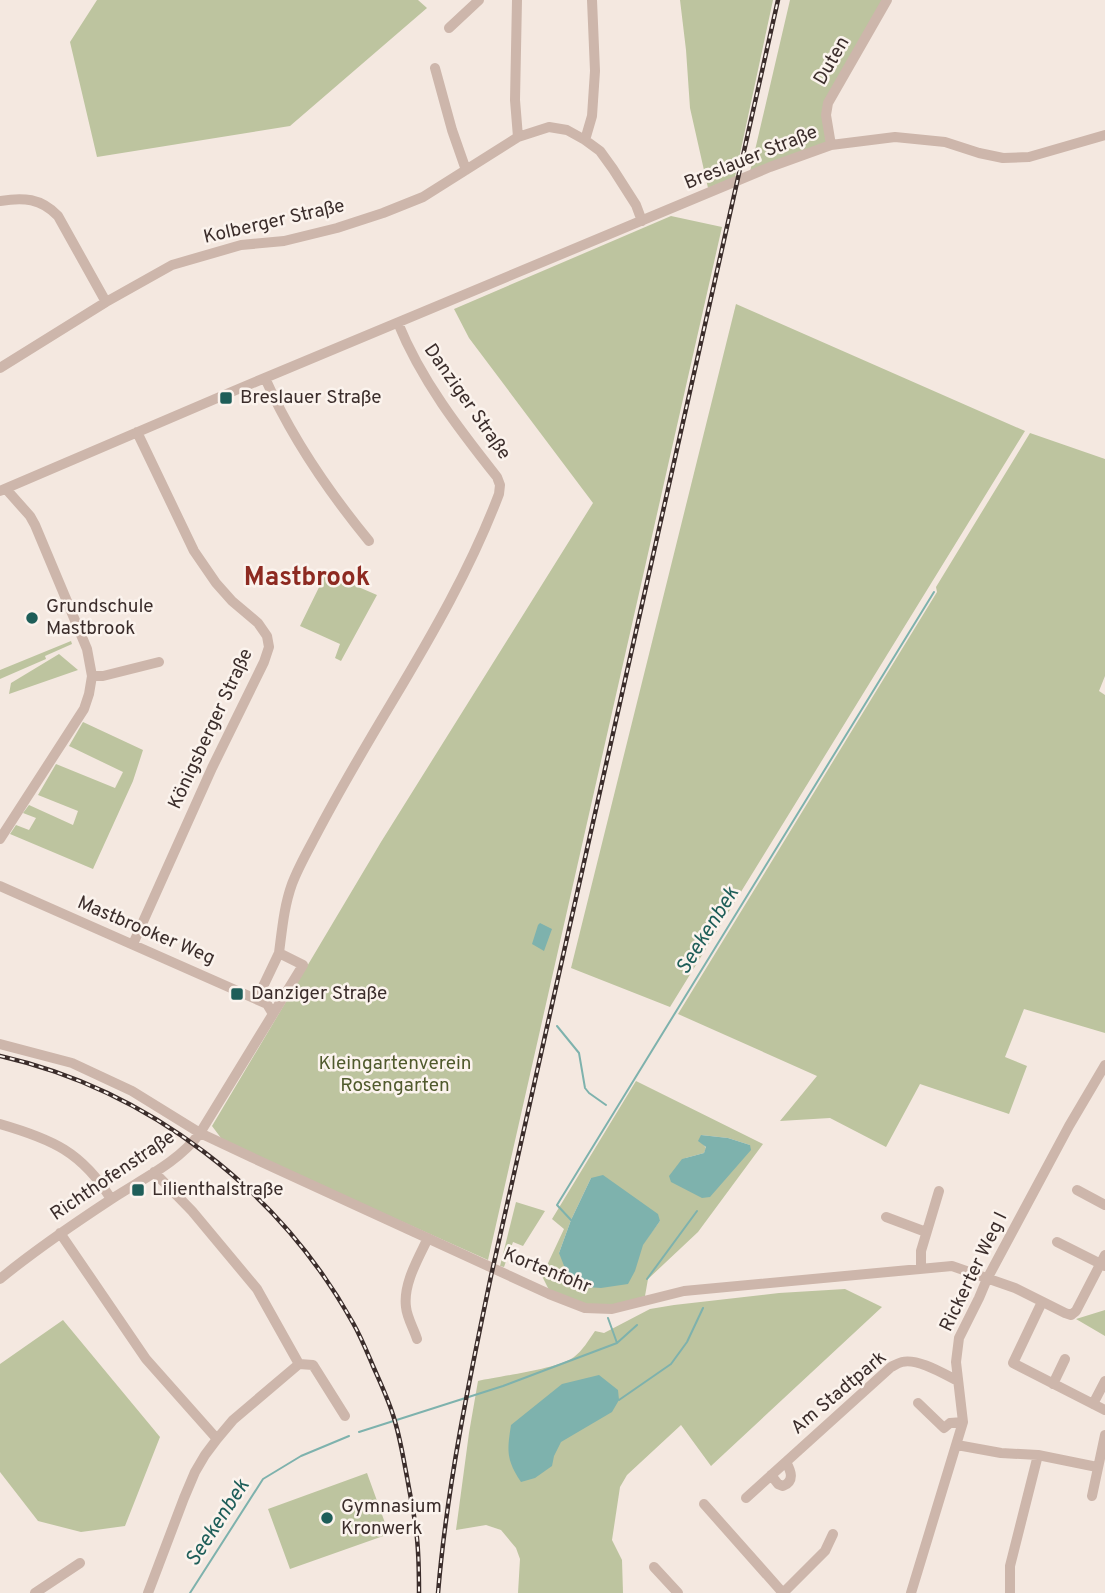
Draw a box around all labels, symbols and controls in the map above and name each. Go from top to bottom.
street label: Duten [809,33,855,89]
street label: Breslauer Straße [681,120,821,196]
street label: Kolberger Straße [201,194,347,250]
street label: Danziger Straße [418,339,516,465]
place label: Breslauer Straße [240,386,382,410]
marker: Breslauer Straße [218,390,234,406]
district label: Mastbrook [244,562,370,595]
place label: Grundschule Mastbrook [46,595,154,641]
marker: Grundschule Mastbrook [24,610,40,626]
street label: Königsberger Straße [163,645,259,813]
water label: Seekenbek [670,882,746,980]
street label: Mastbrooker Weg [73,891,219,971]
place label: Danziger Straße [251,982,387,1006]
marker: Danziger Straße [229,986,245,1002]
park label: Kleingartenverein Rosengarten [318,1052,472,1098]
street label: Richthofenstraße [46,1125,180,1227]
place label: Lilienthalstraße [152,1178,284,1202]
marker: Lilienthalstraße [130,1182,146,1198]
street label: Rickerter Weg I [935,1208,1013,1336]
street label: Kortenfohr [499,1242,595,1300]
street label: Am Stadtpark [786,1346,892,1440]
water label: Seekenbek [180,1474,256,1572]
place label: Gymnasium Kronwerk [341,1495,442,1541]
marker: Gymnasium Kronwerk [319,1510,335,1526]

